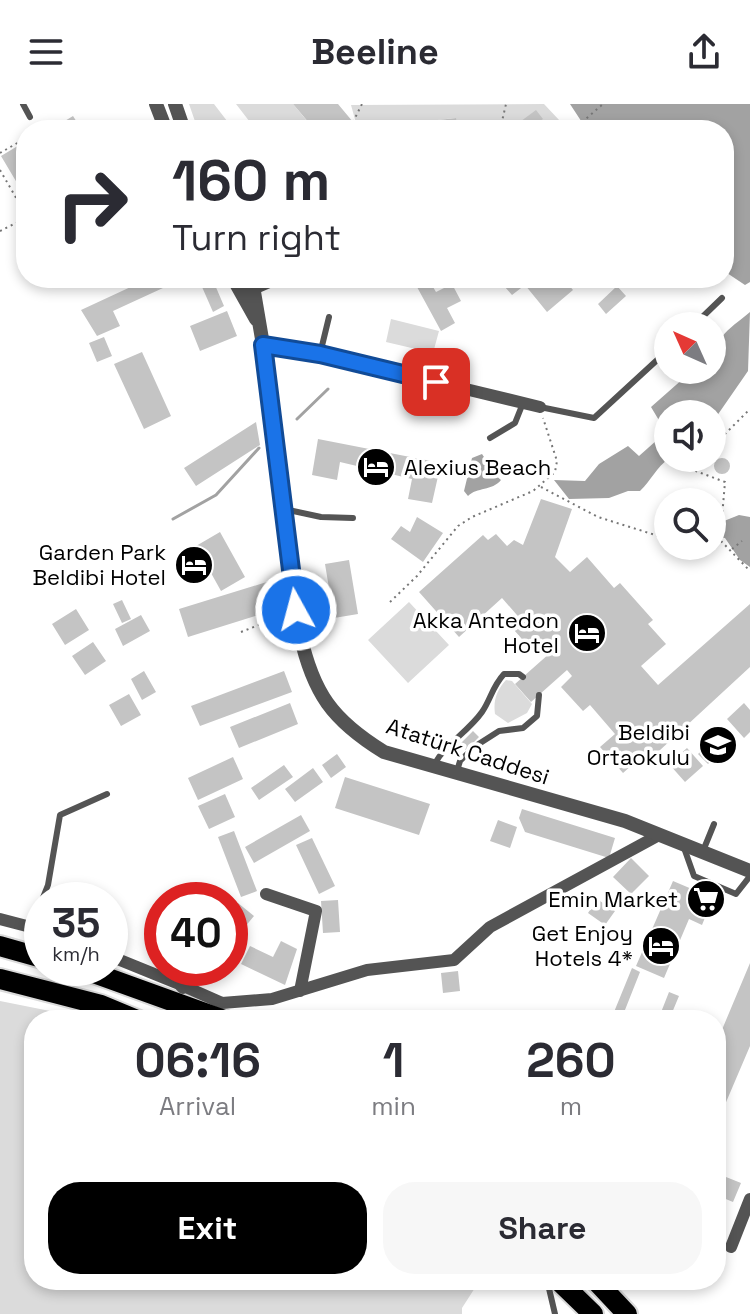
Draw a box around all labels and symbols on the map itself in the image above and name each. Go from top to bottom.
north arrow [654,312,726,384]
pin [402,348,470,416]
hotel icon: Alexius Beach [355,446,397,488]
place label: Alexius Beach [404,453,551,481]
place label: Garden Park Beldibi Hotel [33,538,166,591]
hotel icon: Garden Park Beldibi Hotel [173,544,215,586]
position arrow [254,568,338,652]
place label: Akka Antedon Hotel [413,606,559,659]
hotel icon: Akka Antedon Hotel [566,612,608,654]
street label: Atatürk Caddesi [383,711,553,791]
place label: Beldibi Ortaokulu [587,718,690,771]
school or university icon: Beldibi Ortaokulu [697,724,739,766]
supermarket icon: Emin Market [685,878,727,920]
speed limit sign: 40 [144,882,248,986]
place label: Emin Market [548,885,678,913]
place label: Get Enjoy Hotels 4* [532,919,633,972]
hotel icon: Get Enjoy Hotels 4* [640,925,682,967]

